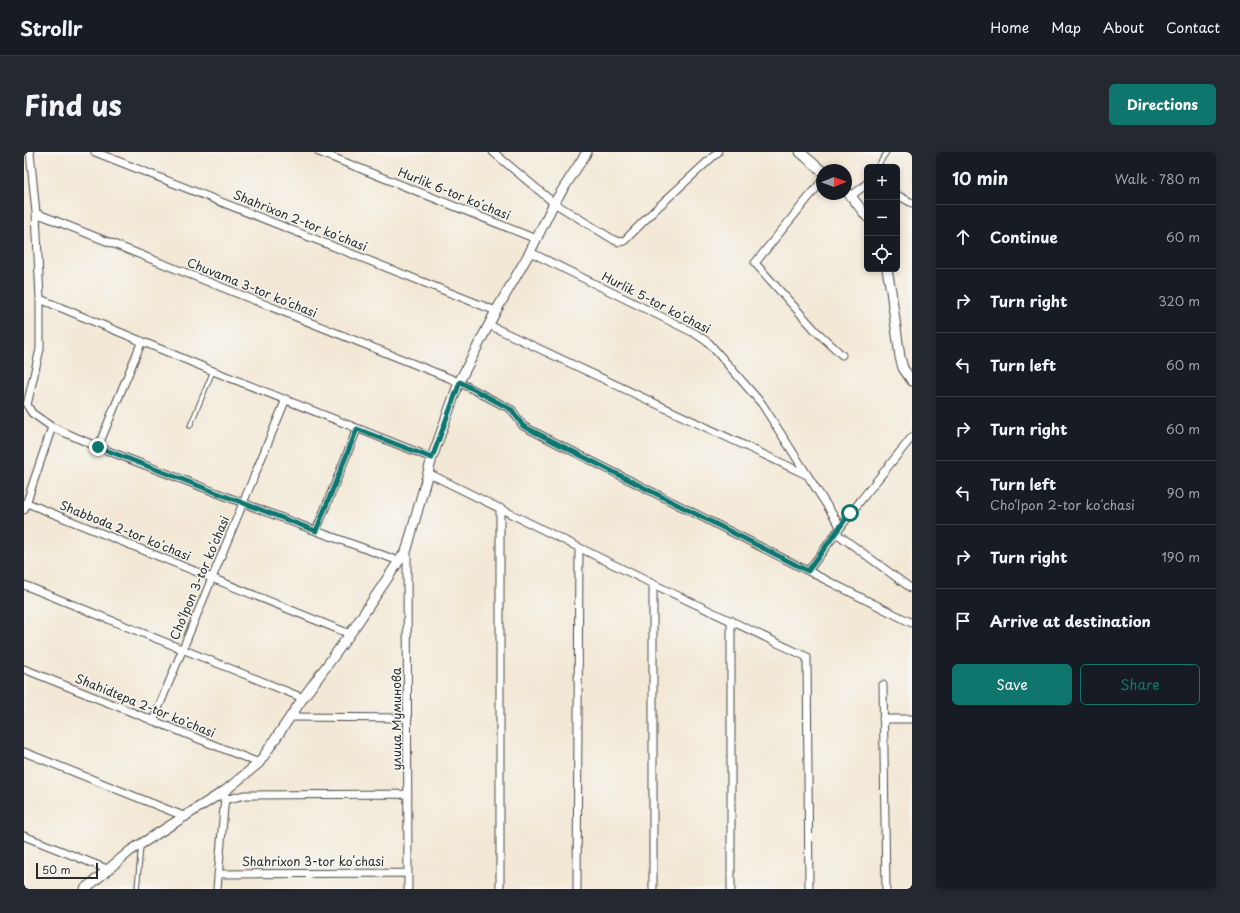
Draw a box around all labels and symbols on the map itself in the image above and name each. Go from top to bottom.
street label: Hurlik 6-tor koʻchasi [395,162,513,224]
north arrow [816,164,852,200]
street label: Shahrixon 2-tor koʻchasi [231,185,370,255]
street label: Chuvama 3-tor koʻchasi [185,253,320,321]
street label: Hurlik 5-tor koʻchasi [599,267,714,337]
route end [89,438,107,456]
street label: Shabboda 2-tor koʻchasi [57,495,194,565]
route start [841,504,859,522]
street label: Cho‘lpon 3-tor koʻchasi [165,513,233,642]
street label: улица Муминова [387,667,405,770]
street label: Shahidtepa 2-tor koʻchasi [73,669,218,741]
street label: Shahrixon 3-tor koʻchasi [242,852,384,870]
scale bar [36,861,98,880]

